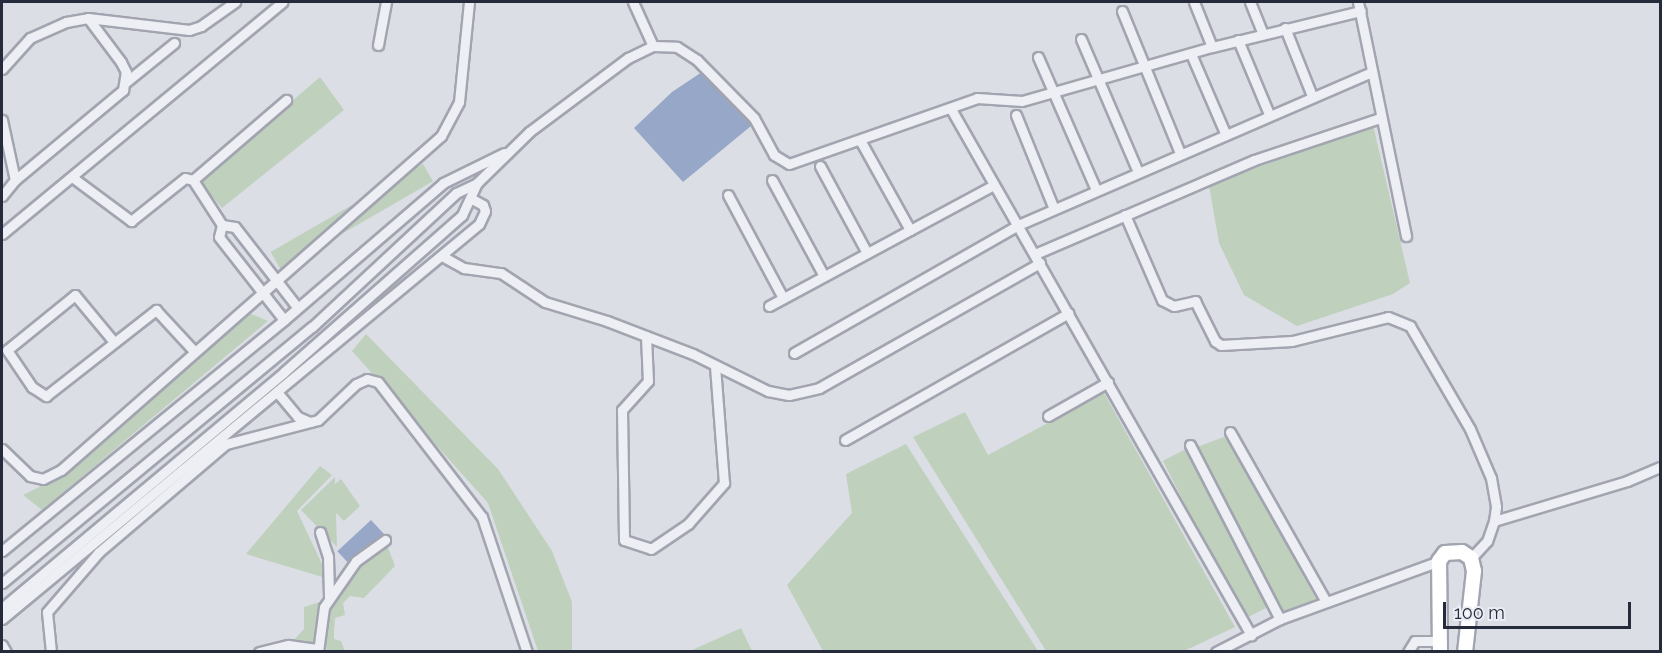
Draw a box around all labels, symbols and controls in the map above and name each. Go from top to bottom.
scale bar [1446,590,1634,628]
text: 100 m [1454,602,1505,623]

